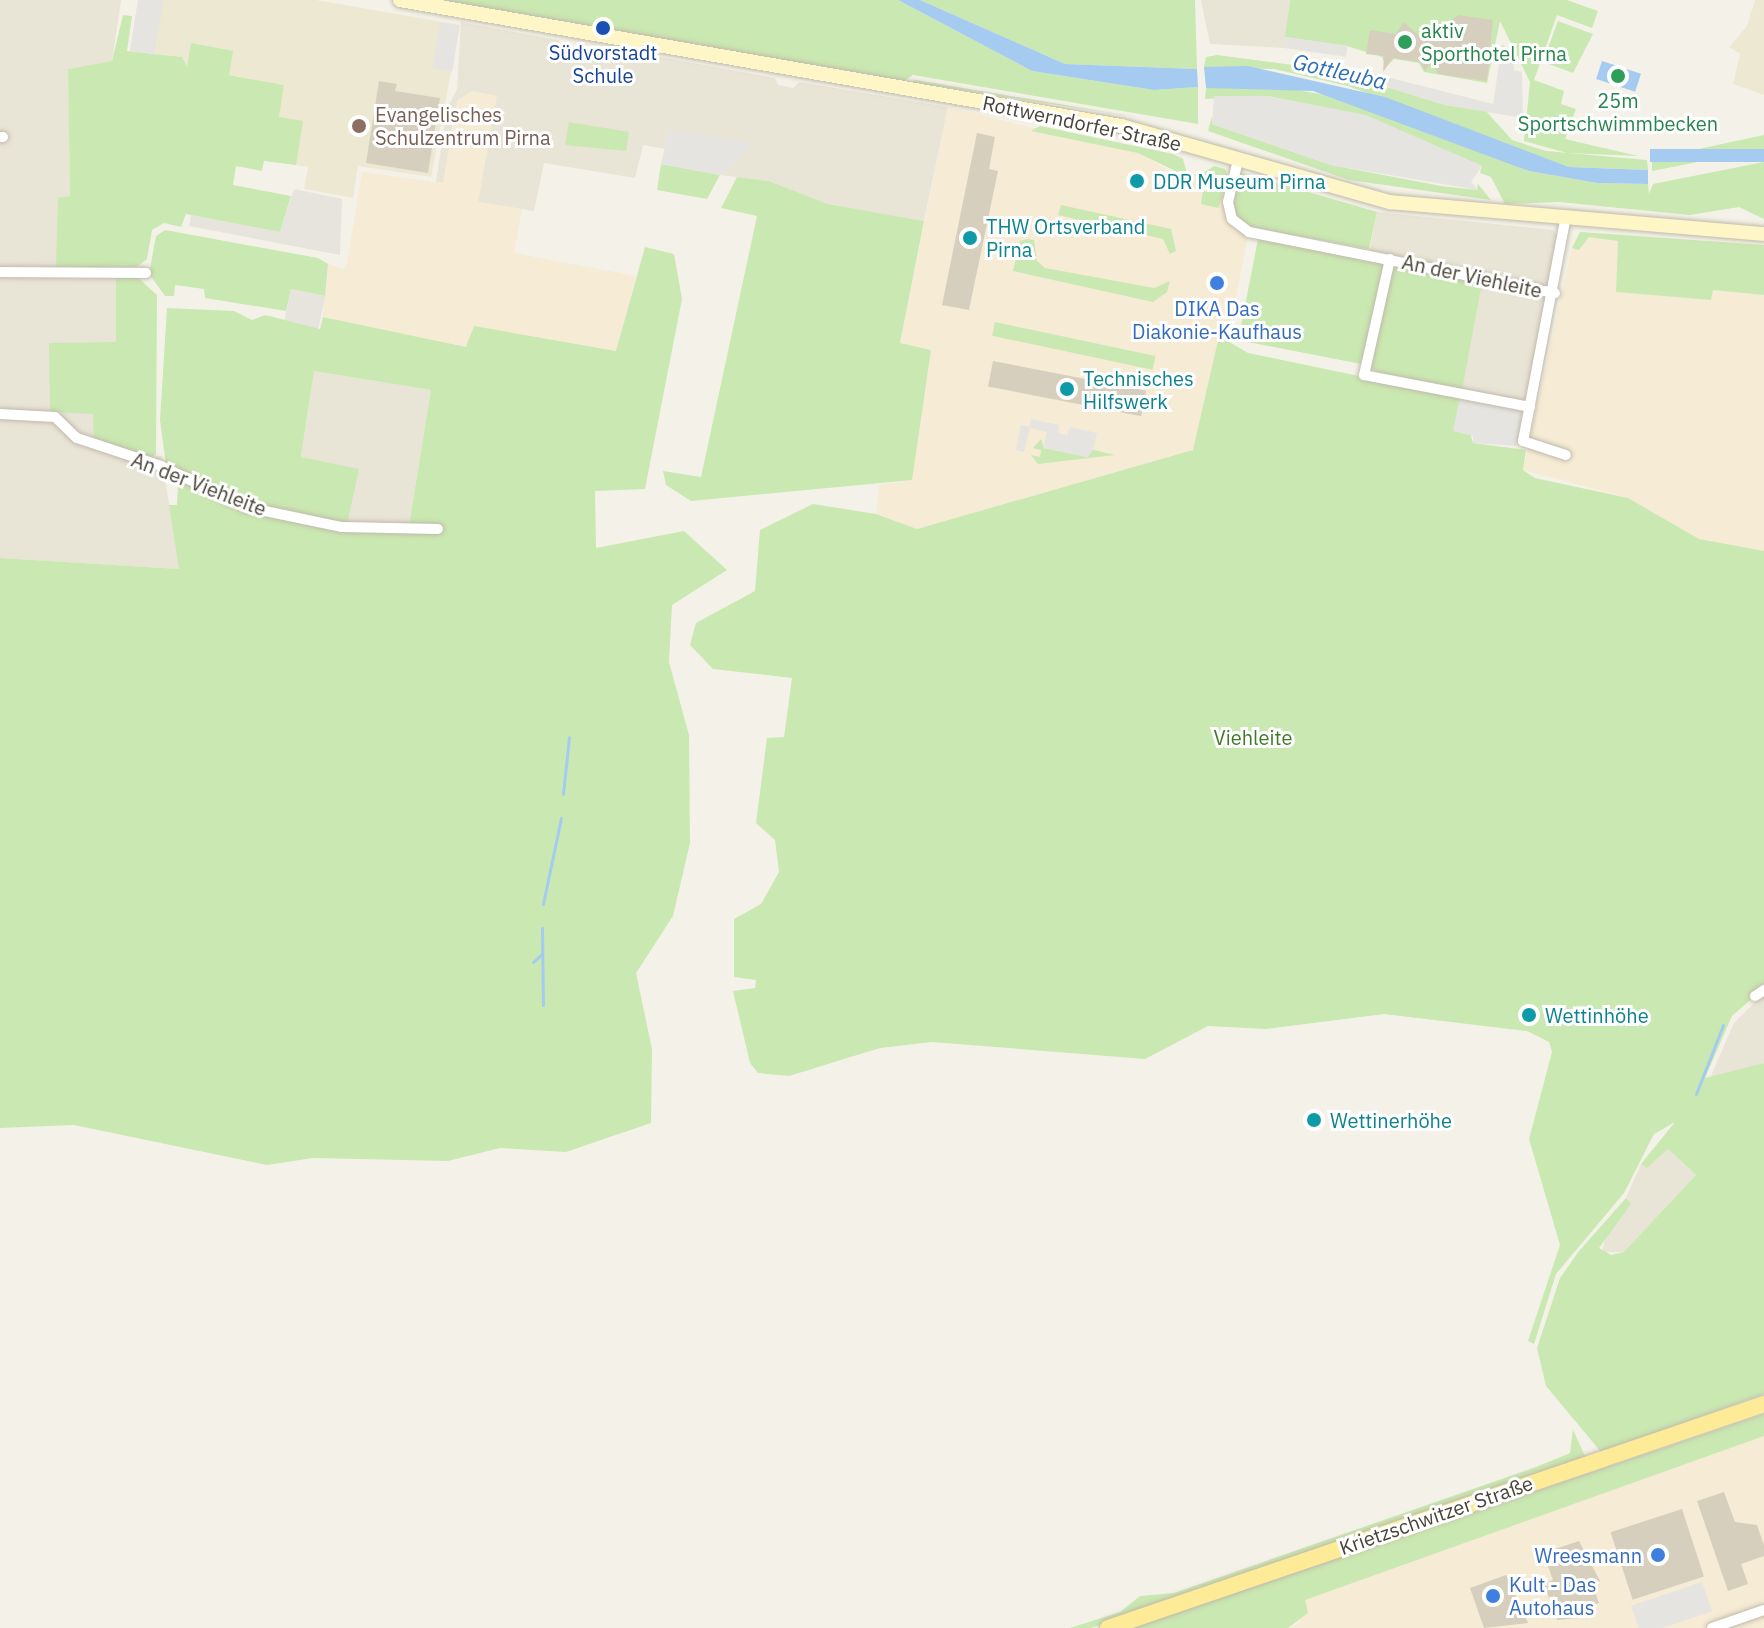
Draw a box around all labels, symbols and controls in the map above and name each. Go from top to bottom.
place label: aktiv Sporthotel Pirna [1421,18,1567,65]
marker: Südvorstadt Schule [594,19,612,37]
marker: aktiv Sporthotel Pirna [1396,33,1414,51]
place label: Südvorstadt Schule [549,40,657,87]
water label: Gottleuba [1291,47,1389,95]
marker: 25m Sportschwimmbecken [1609,67,1627,85]
place label: 25m Sportschwimmbecken [1518,88,1718,135]
street label: Rottwerndorfer Straße [980,90,1184,156]
place label: Evangelisches Schulzentrum Pirna [375,102,551,149]
marker: Evangelisches Schulzentrum Pirna [350,117,368,135]
place label: DDR Museum Pirna [1153,169,1326,193]
marker: DDR Museum Pirna [1128,172,1146,190]
place label: THW Ortsverband Pirna [986,214,1145,261]
marker: THW Ortsverband Pirna [961,229,979,247]
street label: An der Viehleite [1400,249,1544,303]
marker: DIKA Das Diakonie-Kaufhaus [1208,274,1226,292]
place label: DIKA Das Diakonie-Kaufhaus [1132,296,1302,343]
place label: Technisches Hilfswerk [1083,366,1194,413]
marker: Technisches Hilfswerk [1058,380,1076,398]
street label: An der Viehleite [128,447,270,521]
park label: Viehleite [1214,725,1292,749]
place label: Wettinhöhe [1545,1003,1649,1027]
marker: Wettinhöhe [1520,1006,1538,1024]
place label: Wettinerhöhe [1330,1108,1452,1132]
marker: Wettinerhöhe [1305,1111,1323,1129]
street label: Krietzschwitzer Straße [1336,1471,1536,1559]
place label: Wreesmann [1535,1543,1642,1567]
marker: Wreesmann [1649,1546,1667,1564]
place label: Kult - Das Autohaus [1509,1572,1596,1619]
marker: Kult - Das Autohaus [1484,1587,1502,1605]

